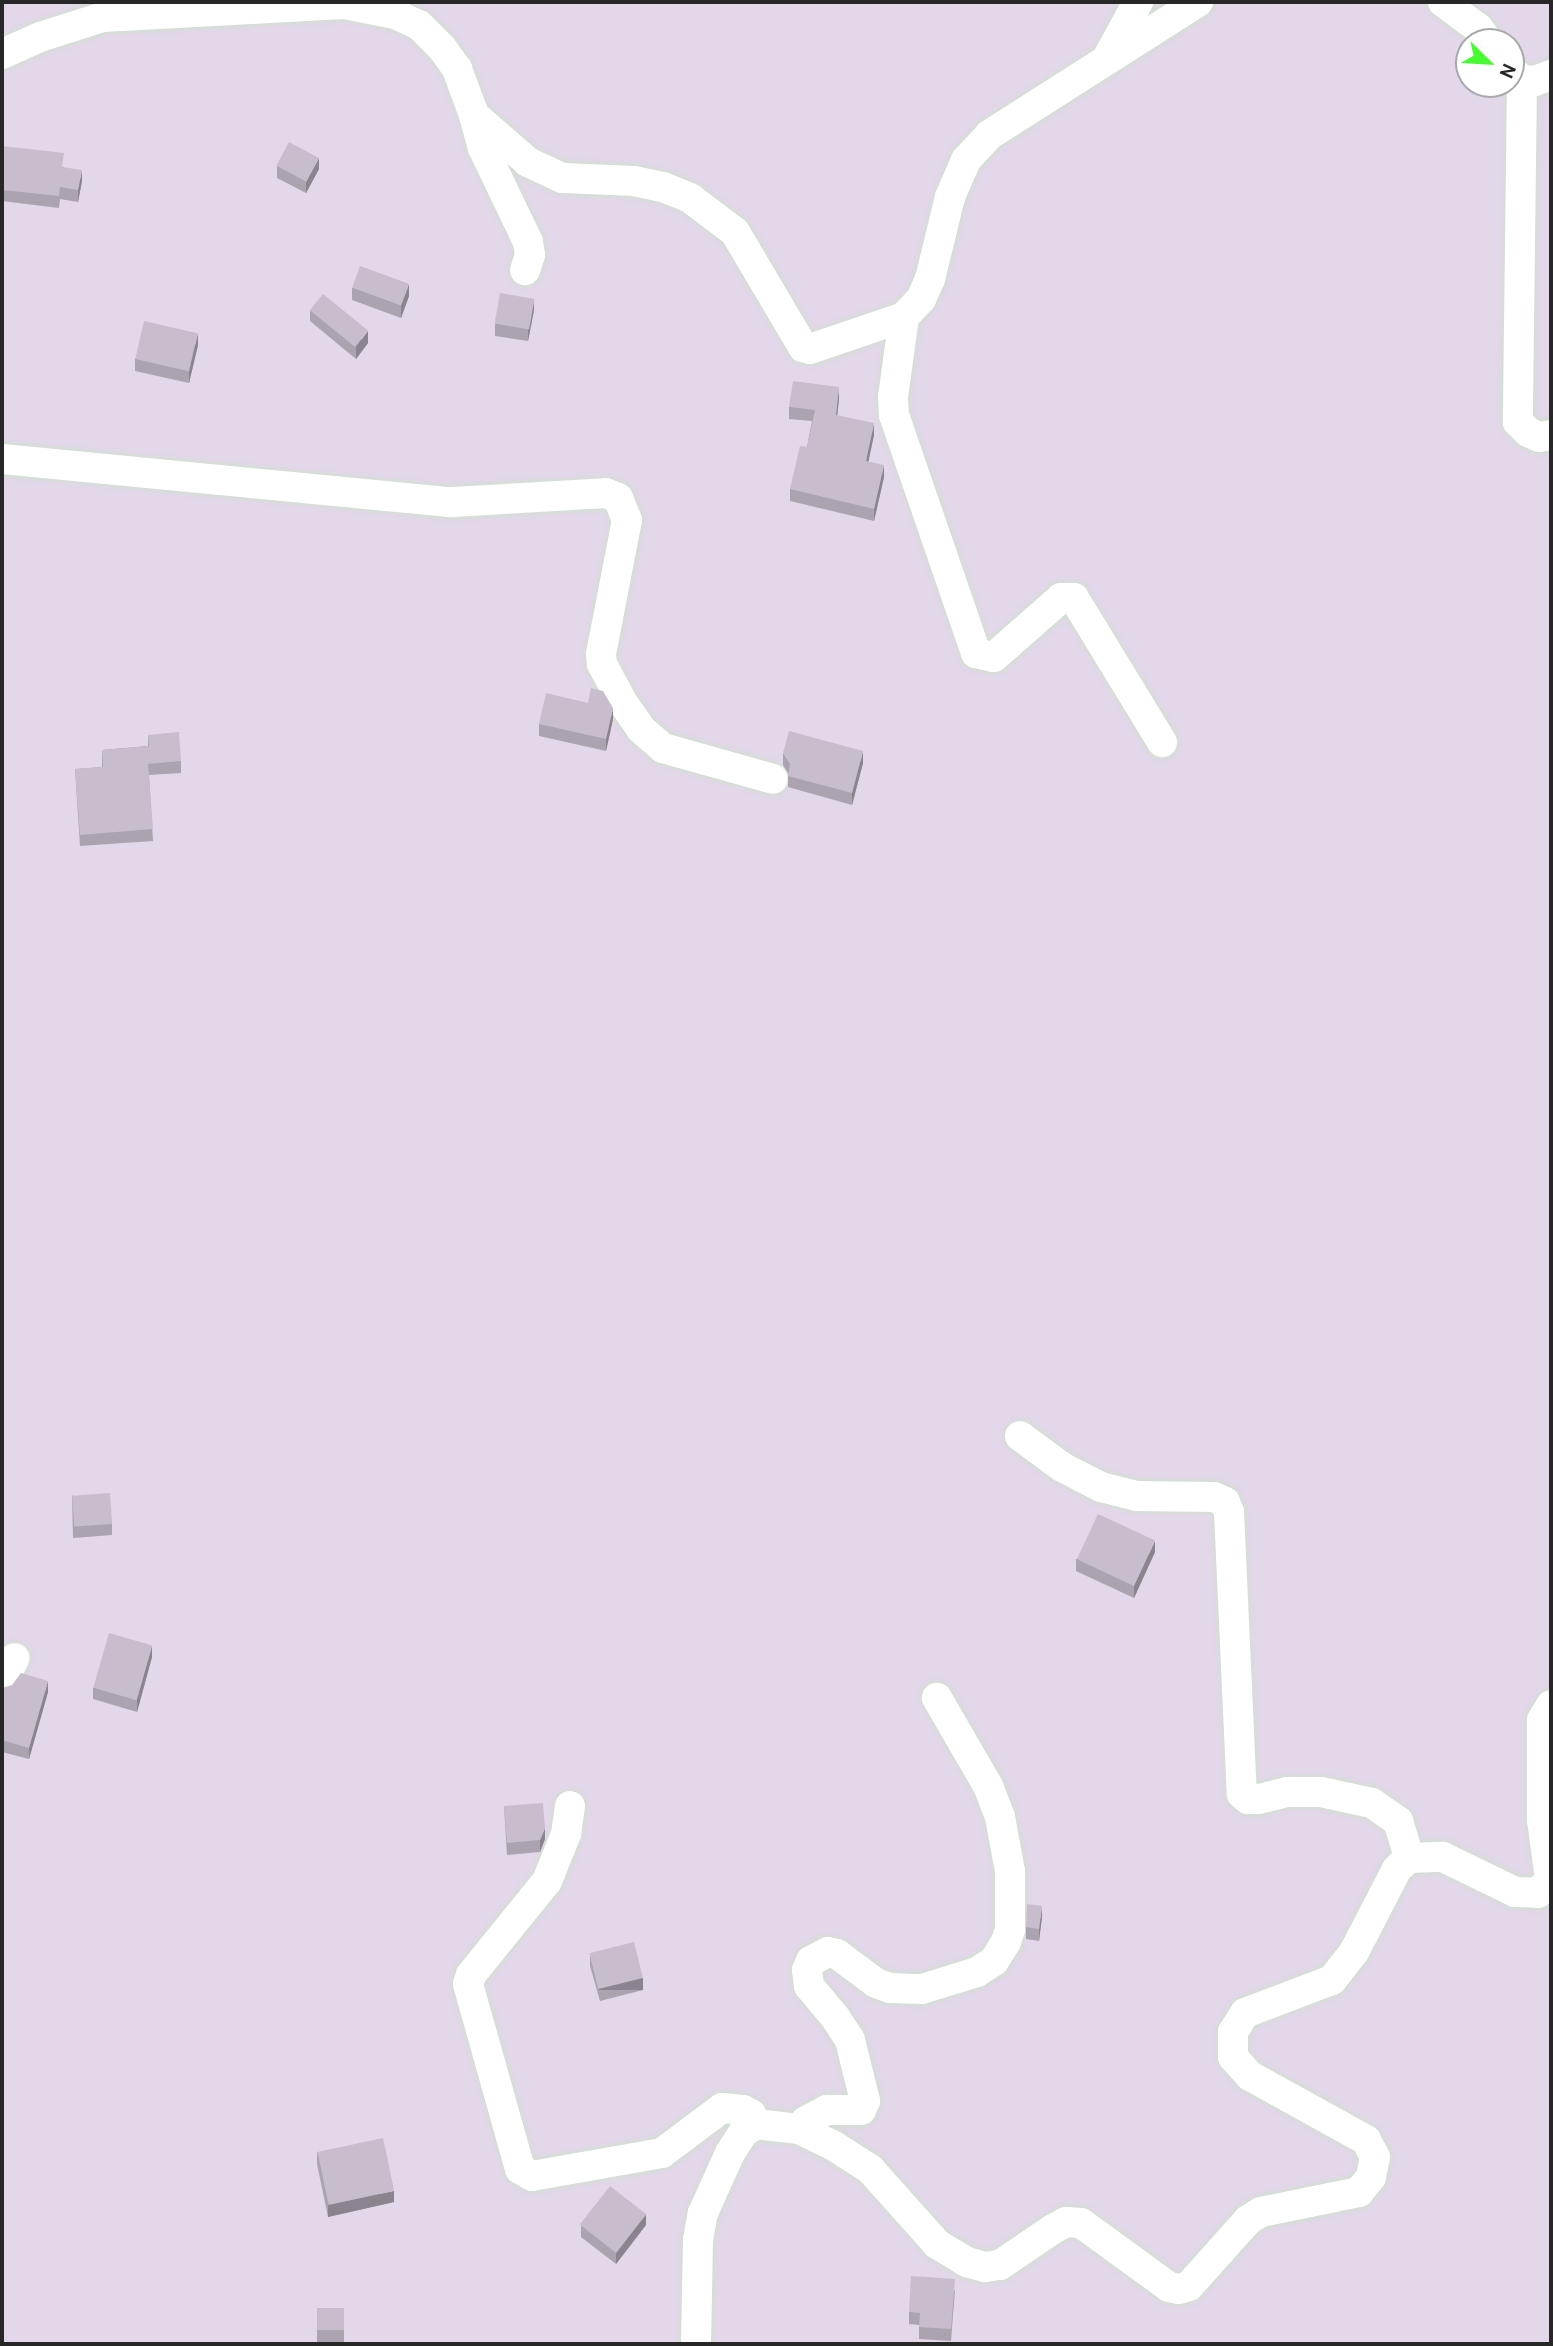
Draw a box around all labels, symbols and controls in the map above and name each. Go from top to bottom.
north arrow [1455,28,1525,98]
text: N [1495,60,1521,82]

